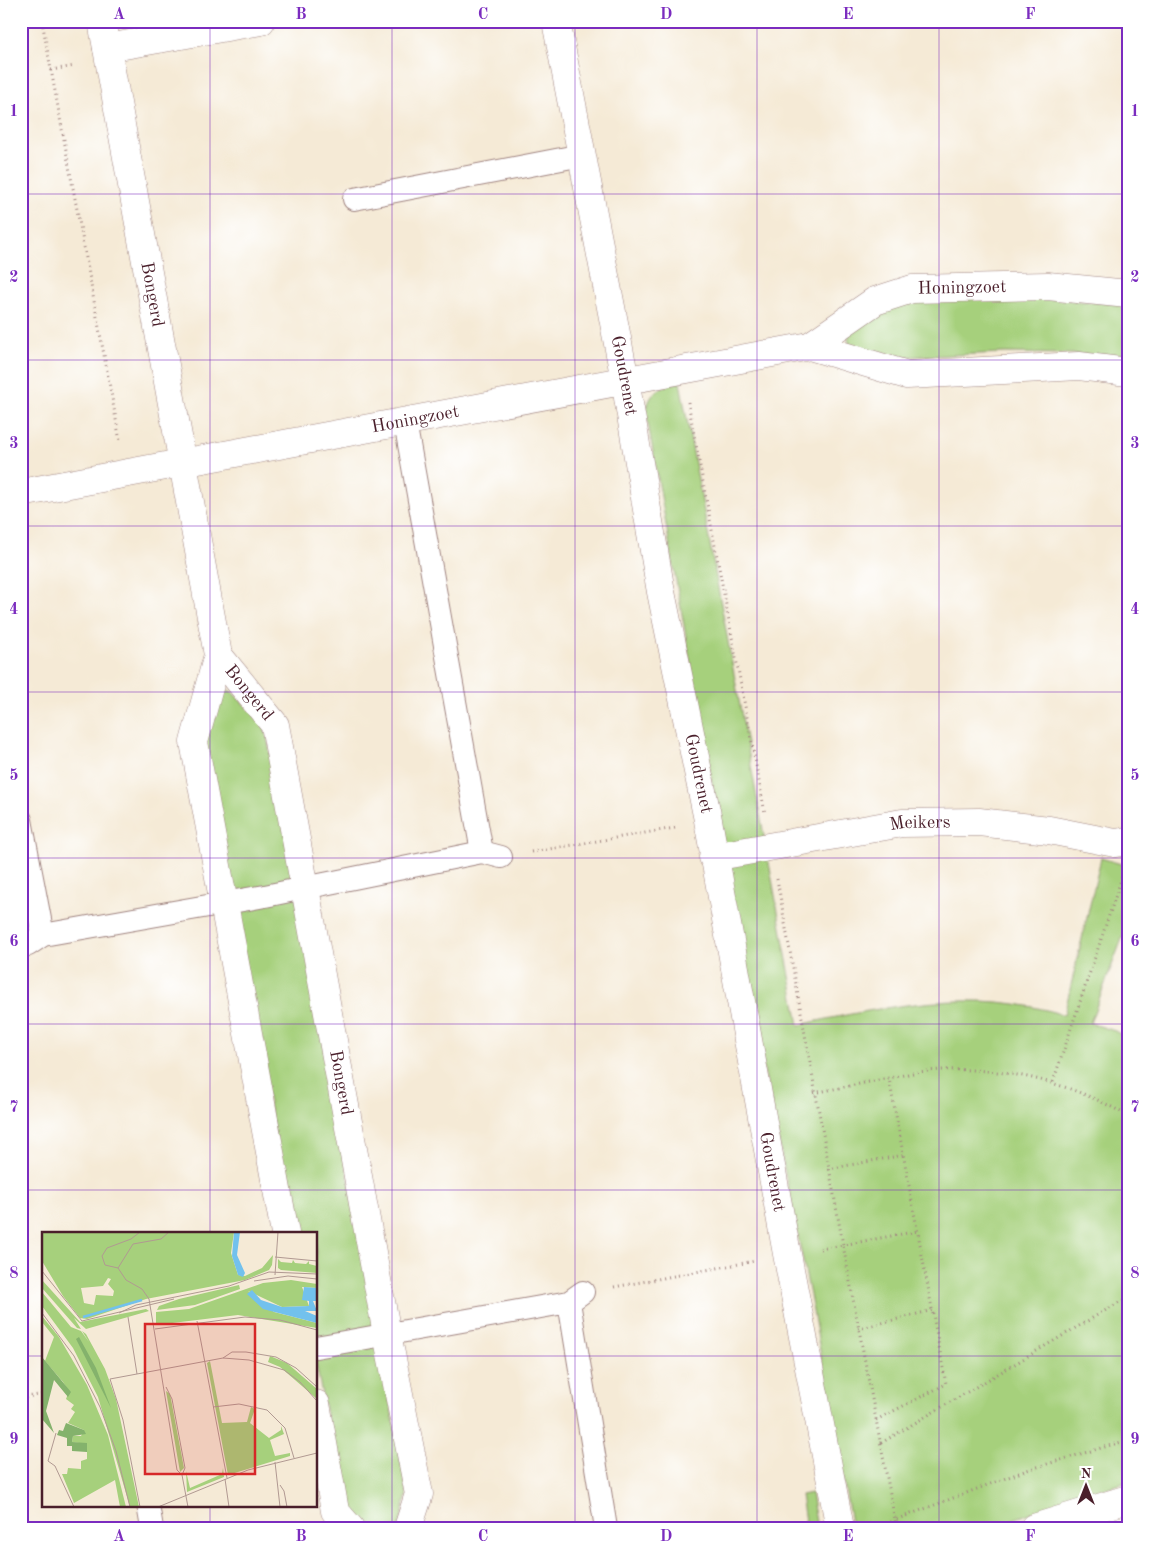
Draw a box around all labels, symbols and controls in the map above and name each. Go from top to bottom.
text: A [113,7,125,23]
text: B [295,7,307,23]
text: C [478,7,488,23]
text: D [660,7,672,23]
text: E [842,7,854,23]
text: F [1025,7,1036,23]
text: 1 [9,104,19,120]
text: 1 [1130,104,1140,120]
street label: Bongerd [137,260,167,328]
text: 2 [9,270,19,286]
text: 2 [1130,270,1140,286]
street label: Honingzoet [918,278,1007,298]
street label: Goudrenet [608,334,640,417]
street label: Honingzoet [370,403,460,437]
text: 3 [9,436,19,452]
text: 3 [1130,436,1140,452]
text: 4 [9,602,19,618]
text: 4 [1130,602,1140,618]
street label: Bongerd [221,662,277,724]
street label: Goudrenet [681,732,715,815]
text: 5 [9,768,19,784]
text: 5 [1130,768,1140,784]
street label: Meikers [888,813,951,834]
text: 6 [9,934,19,950]
text: 6 [1130,934,1140,950]
street label: Bongerd [326,1049,356,1117]
text: 7 [9,1100,19,1116]
text: 7 [1130,1100,1140,1116]
street label: Goudrenet [756,1130,788,1213]
inset map [42,1232,318,1506]
text: 8 [9,1266,19,1282]
text: 8 [1130,1266,1140,1282]
text: 9 [9,1432,19,1448]
text: 9 [1130,1432,1140,1448]
north arrow [1062,1462,1112,1512]
text: N [1081,1467,1092,1481]
text: A [113,1529,125,1545]
text: B [295,1529,307,1545]
text: C [478,1529,488,1545]
text: D [660,1529,672,1545]
text: E [842,1529,854,1545]
text: F [1025,1529,1036,1545]

